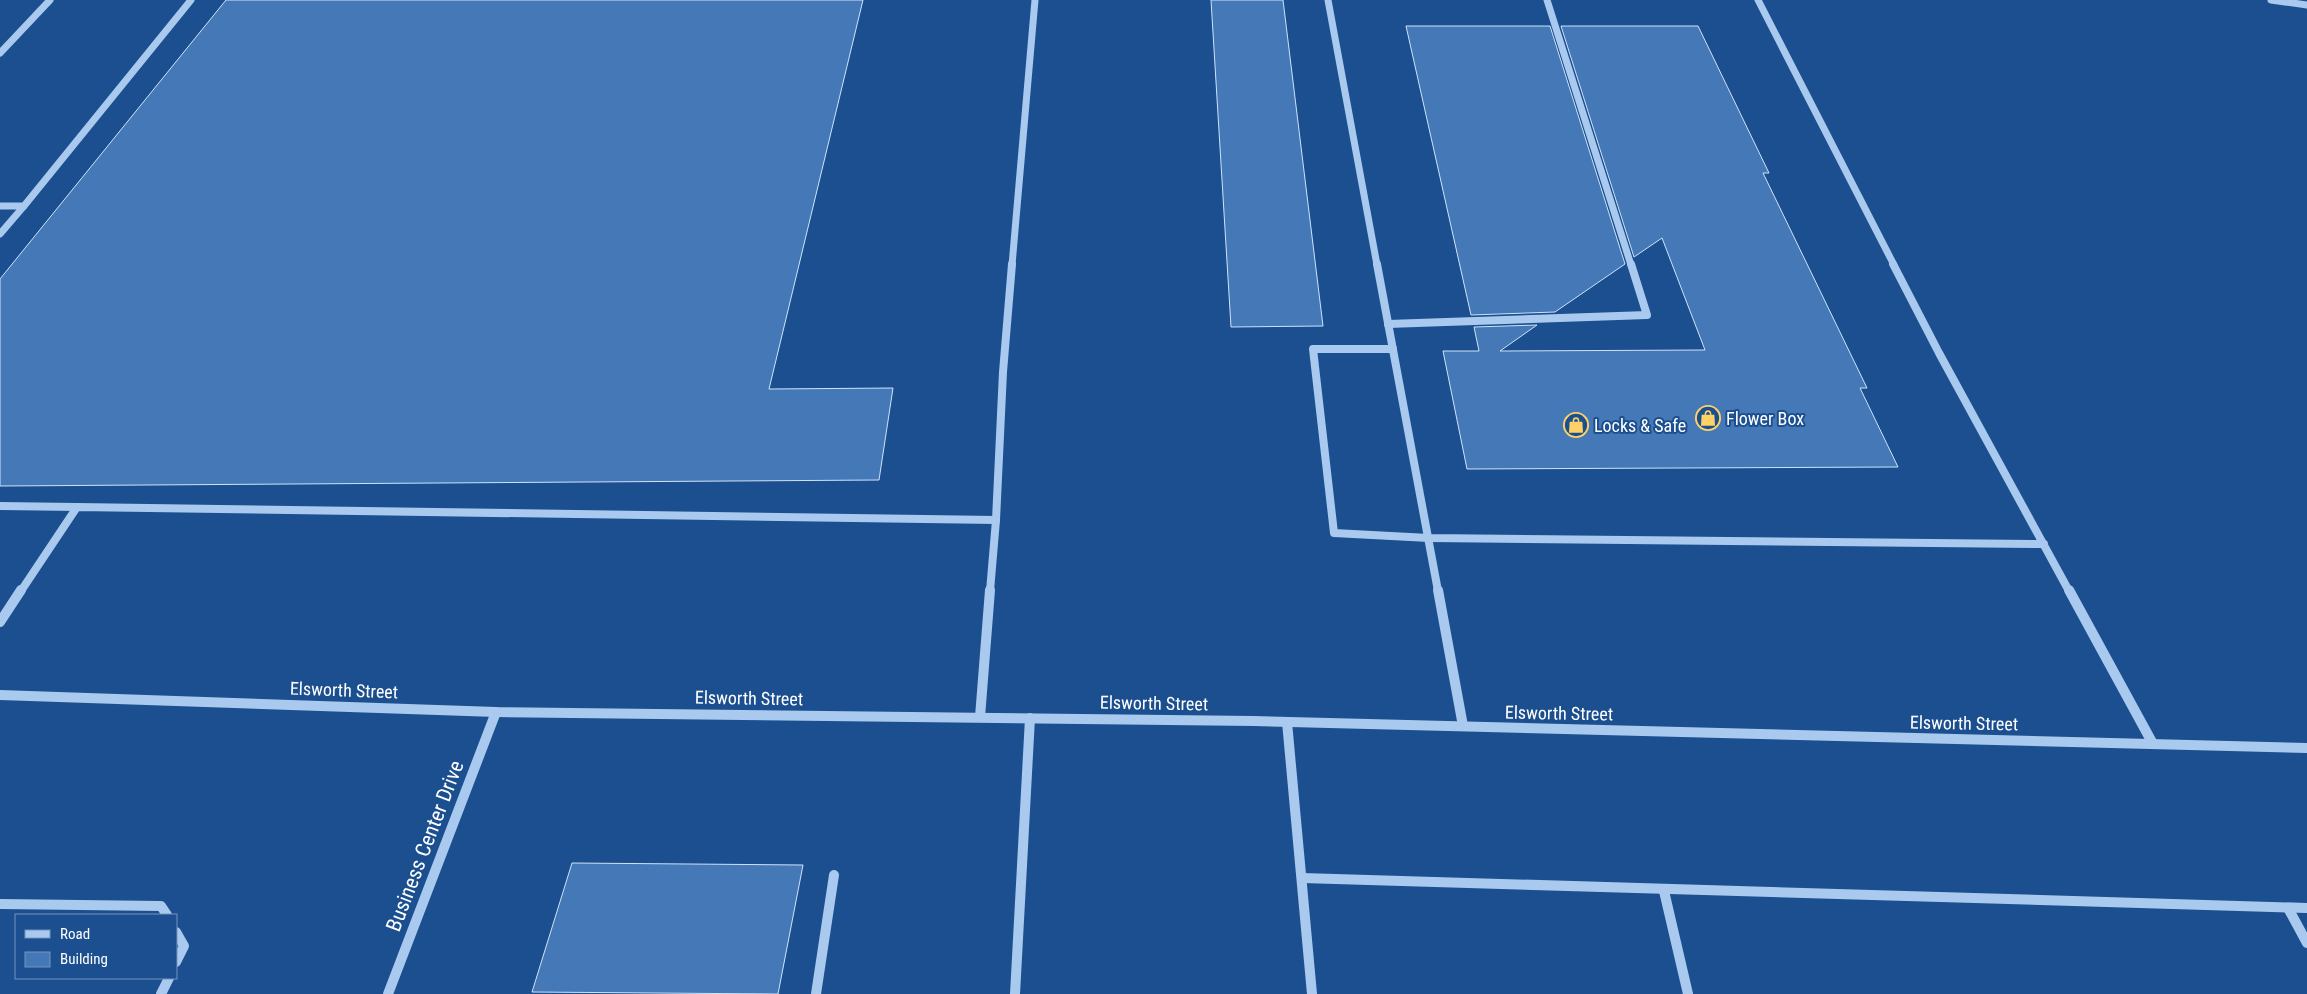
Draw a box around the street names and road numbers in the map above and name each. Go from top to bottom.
street label: Elsworth Street [290,678,398,702]
street label: Elsworth Street [695,687,803,709]
street label: Elsworth Street [1100,692,1208,714]
street label: Elsworth Street [1505,702,1613,724]
street label: Elsworth Street [1910,712,2018,734]
street label: Business Center Drive [381,757,469,935]

